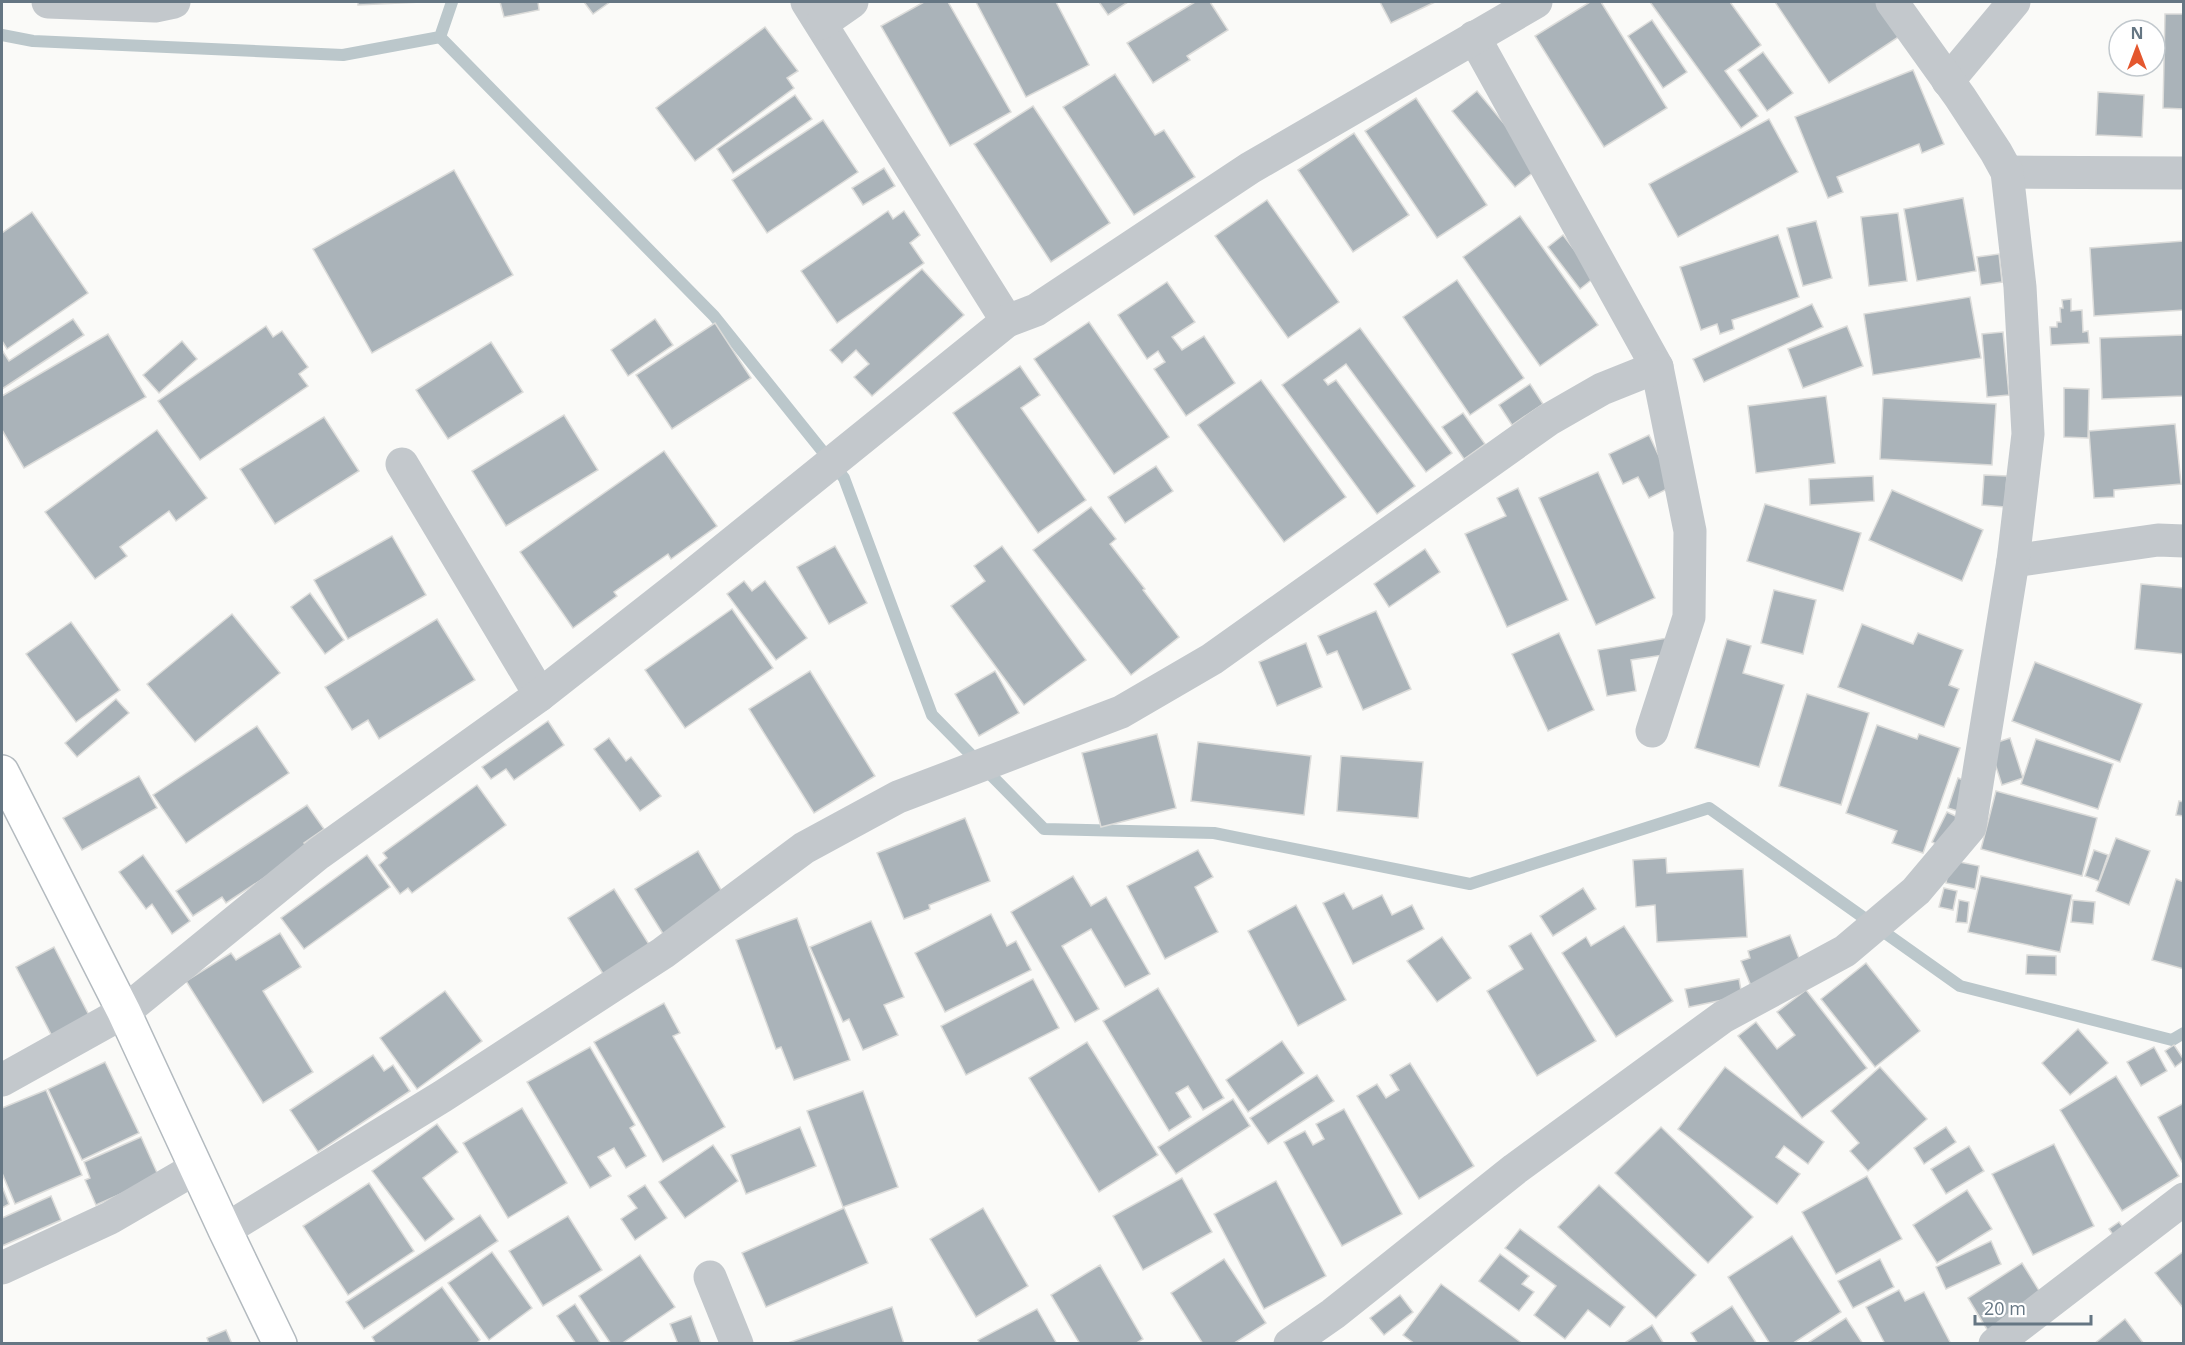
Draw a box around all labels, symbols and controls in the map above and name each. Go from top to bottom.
north arrow [2107,18,2167,78]
text: N [2130,22,2144,44]
scale bar [1975,1288,2090,1326]
text: 20 m [1984,1296,2026,1320]

